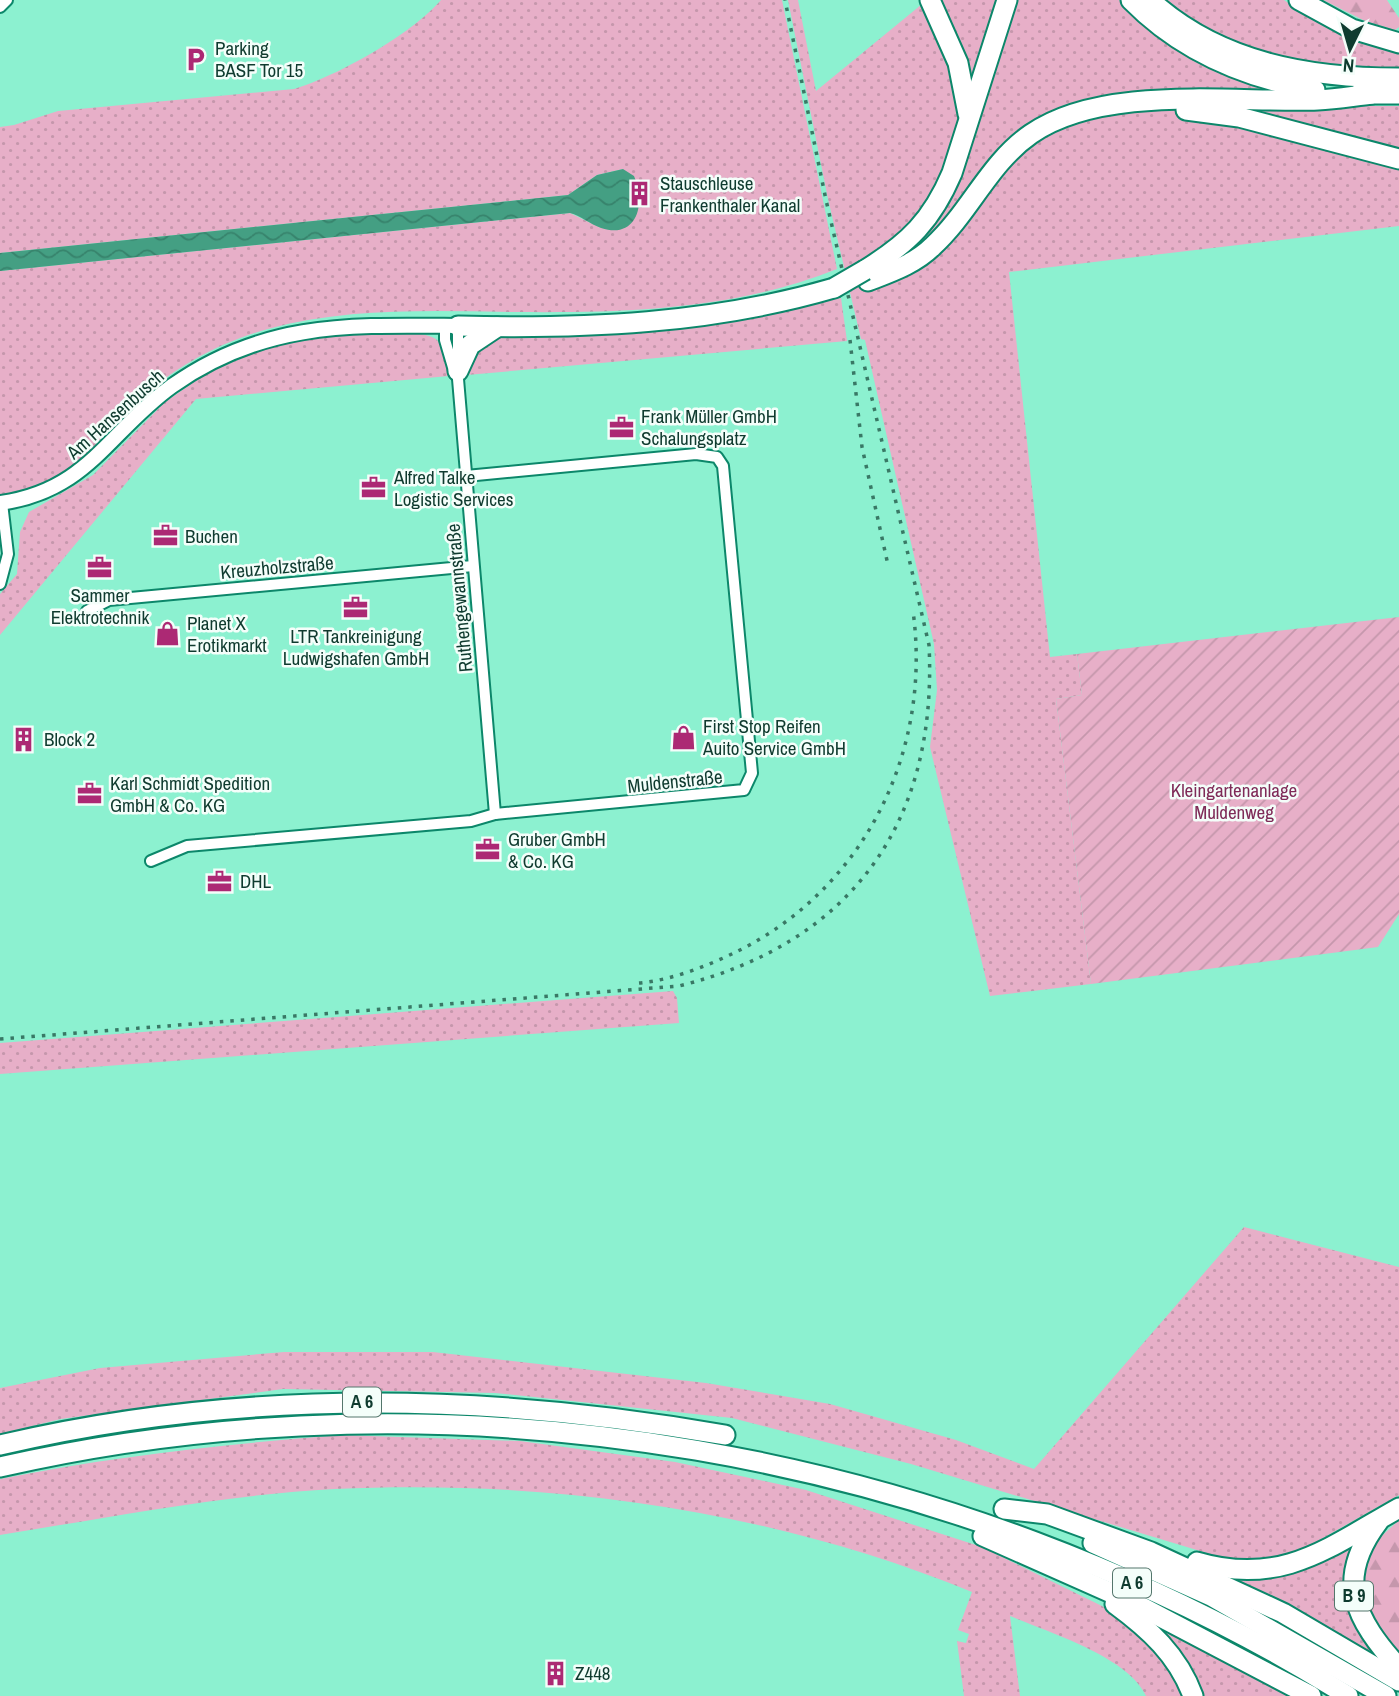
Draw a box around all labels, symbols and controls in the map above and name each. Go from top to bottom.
north arrow [1315,14,1385,84]
place label: Parking BASF Tor 15 [215,35,303,83]
parking icon: Parking BASF Tor 15 [181,45,209,73]
text: N [1342,52,1355,79]
place label: Stauschleuse Frankenthaler Kanal [660,170,800,218]
building icon: Stauschleuse Frankenthaler Kanal [626,180,654,208]
street label: Am Hansenbusch [60,363,169,465]
place label: Frank Müller GmbH Schalungsplatz [641,403,777,451]
office icon: Frank Müller GmbH Schalungsplatz [607,413,635,441]
place label: Alfred Talke Logistic Services [393,464,514,512]
office icon: Alfred Talke Logistic Services [360,474,388,502]
office icon: Buchen [151,522,179,550]
place label: Buchen [185,523,238,549]
street label: Ruthengewannstraße [440,523,478,673]
street label: Kreuzholzstraße [219,549,335,585]
office icon: Sammer Elektrotechnik [86,553,114,581]
place label: Sammer Elektrotechnik [51,582,150,630]
office icon: LTR Tankreinigung Ludwigshafen GmbH [342,594,370,622]
place label: Planet X Erotikmarkt [187,610,267,658]
shop icon: Planet X Erotikmarkt [153,620,181,648]
place label: LTR Tankreinigung Ludwigshafen GmbH [283,623,429,671]
place label: First Stop Reifen Auito Service GmbH [702,713,846,761]
shop icon: First Stop Reifen Auito Service GmbH [669,723,697,751]
building icon: Block 2 [10,725,38,753]
place label: Block 2 [44,726,95,752]
street label: Muldenstraße [626,763,724,799]
place label: Karl Schmidt Spedition GmbH & Co. KG [110,770,270,818]
park label: Kleingartenanlage Muldenweg [1171,777,1297,825]
office icon: Karl Schmidt Spedition GmbH & Co. KG [76,780,104,808]
place label: Gruber GmbH & Co. KG [508,826,606,874]
office icon: Gruber GmbH & Co. KG [474,836,502,864]
office icon: DHL [206,867,234,895]
place label: DHL [240,868,271,894]
road number: A 6 [343,1387,381,1416]
road number: A 6 [1113,1568,1151,1598]
road number: B 9 [1335,1582,1373,1610]
building icon: Z448 [541,1659,569,1687]
place label: Z448 [575,1660,611,1686]

